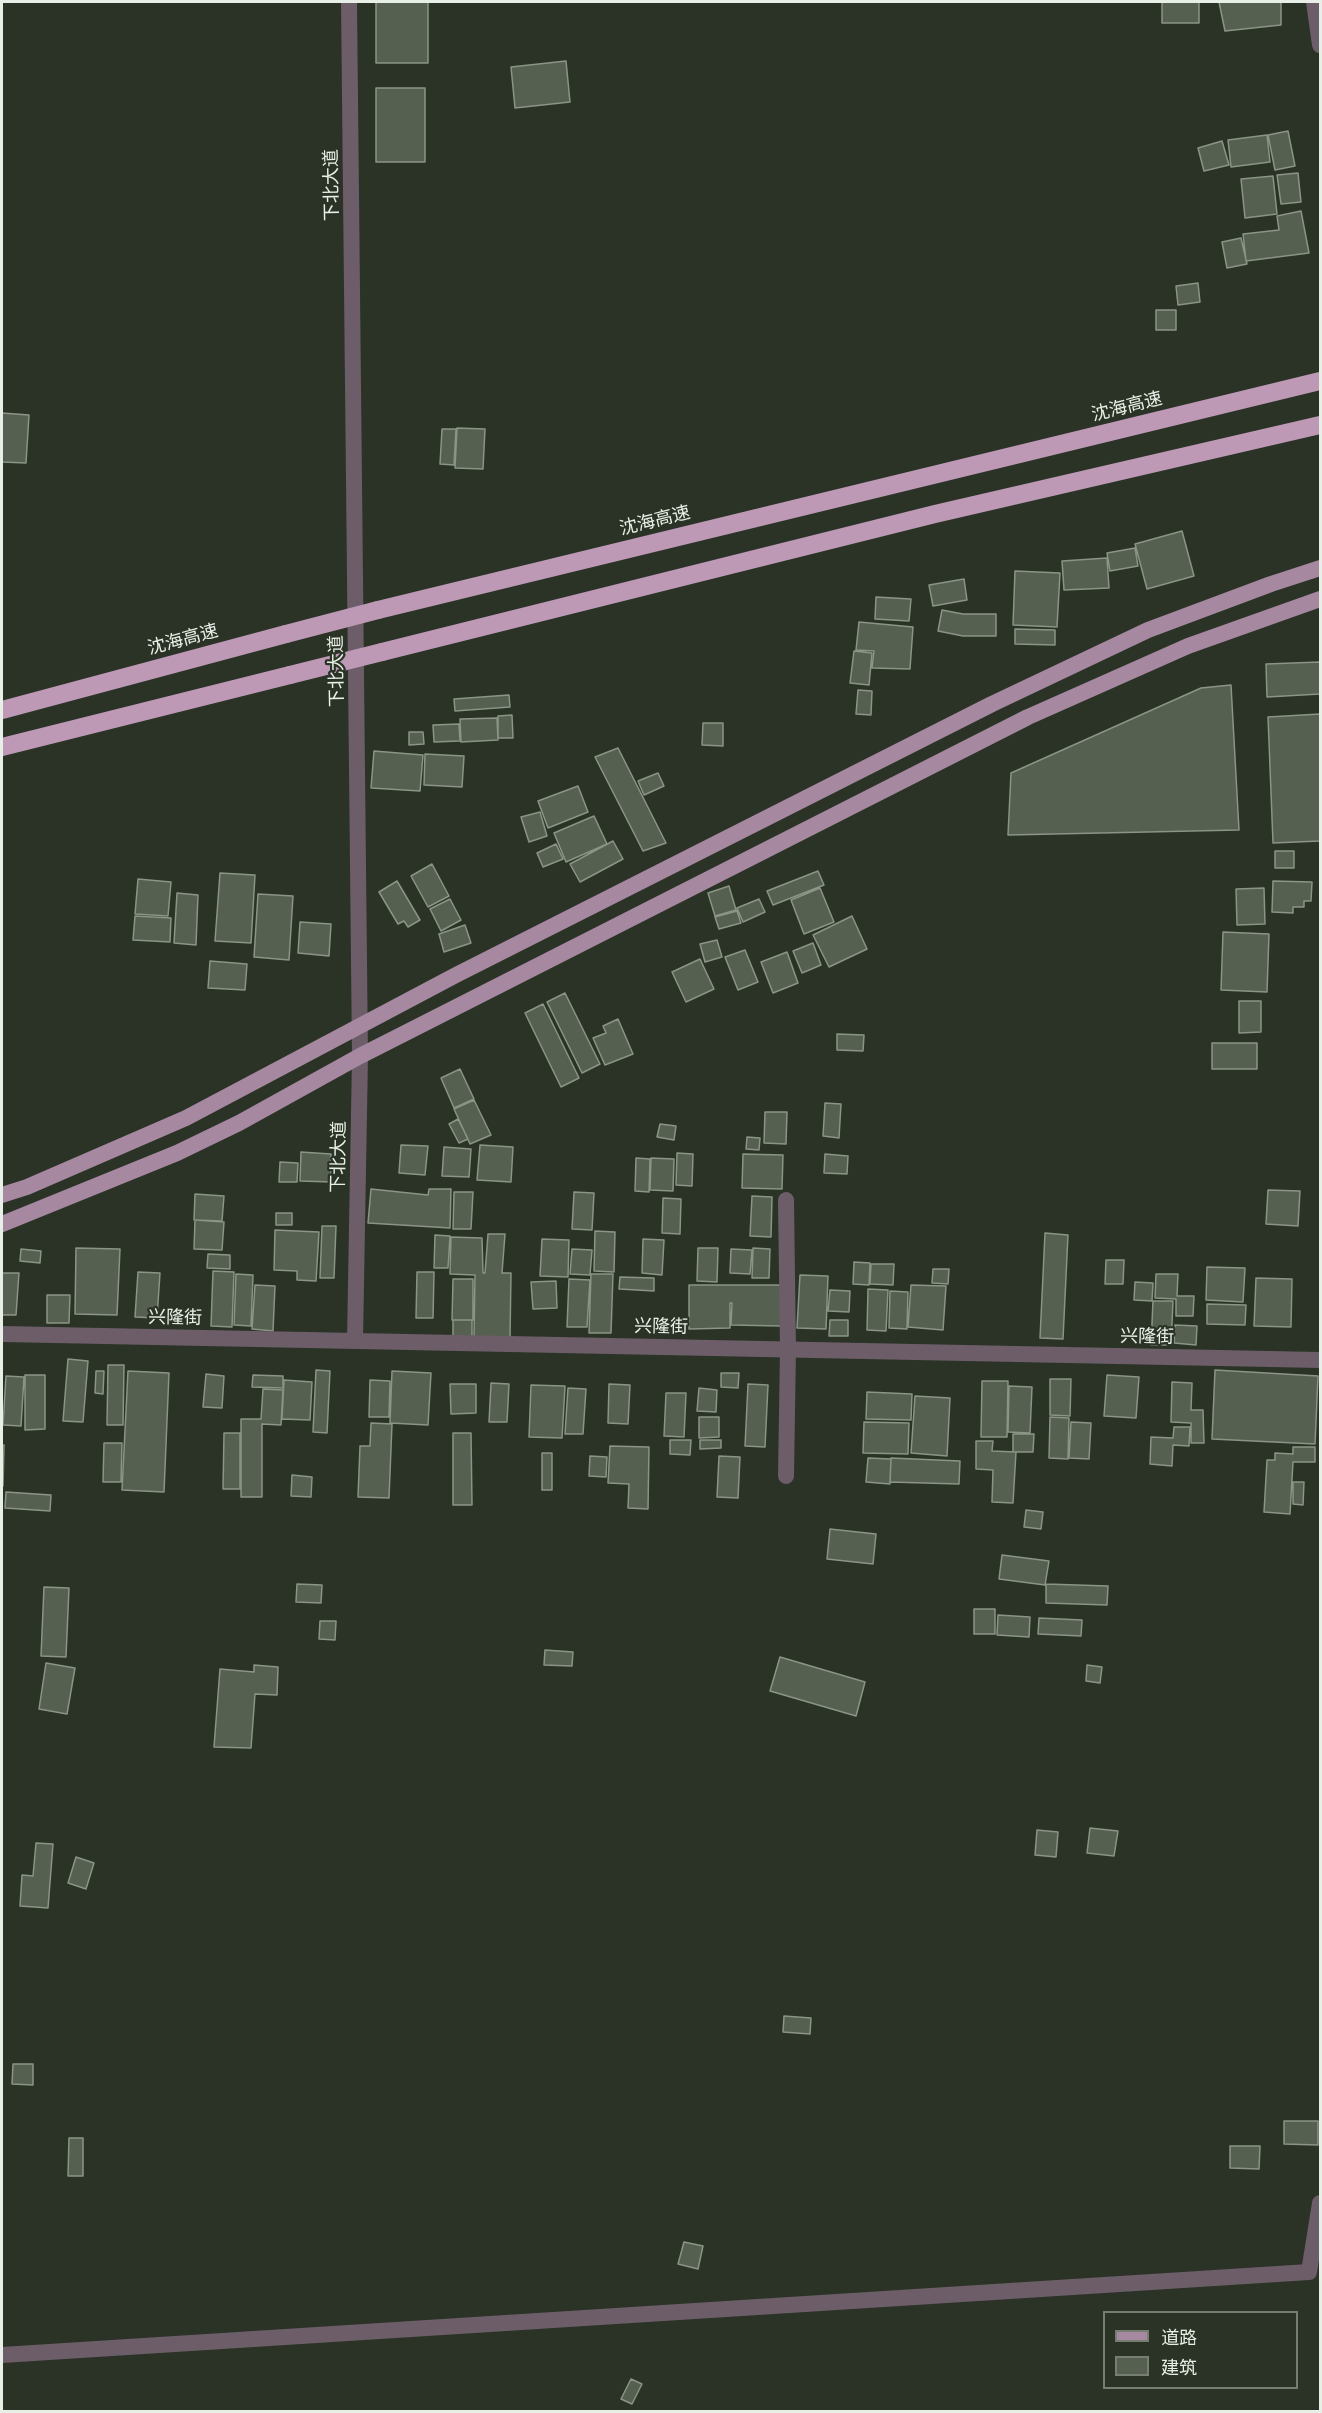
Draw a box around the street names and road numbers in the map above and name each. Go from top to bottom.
street label: 下北大道 [321,149,343,221]
street label: 沈海高速 [1089,388,1165,426]
street label: 沈海高速 [617,502,693,540]
street label: 沈海高速 [145,620,221,660]
street label: 下北大道 [326,635,348,707]
street label: 下北大道 [328,1121,350,1193]
street label: 兴隆街 [148,1307,202,1329]
street label: 兴隆街 [634,1316,688,1338]
street label: 兴隆街 [1120,1326,1174,1348]

